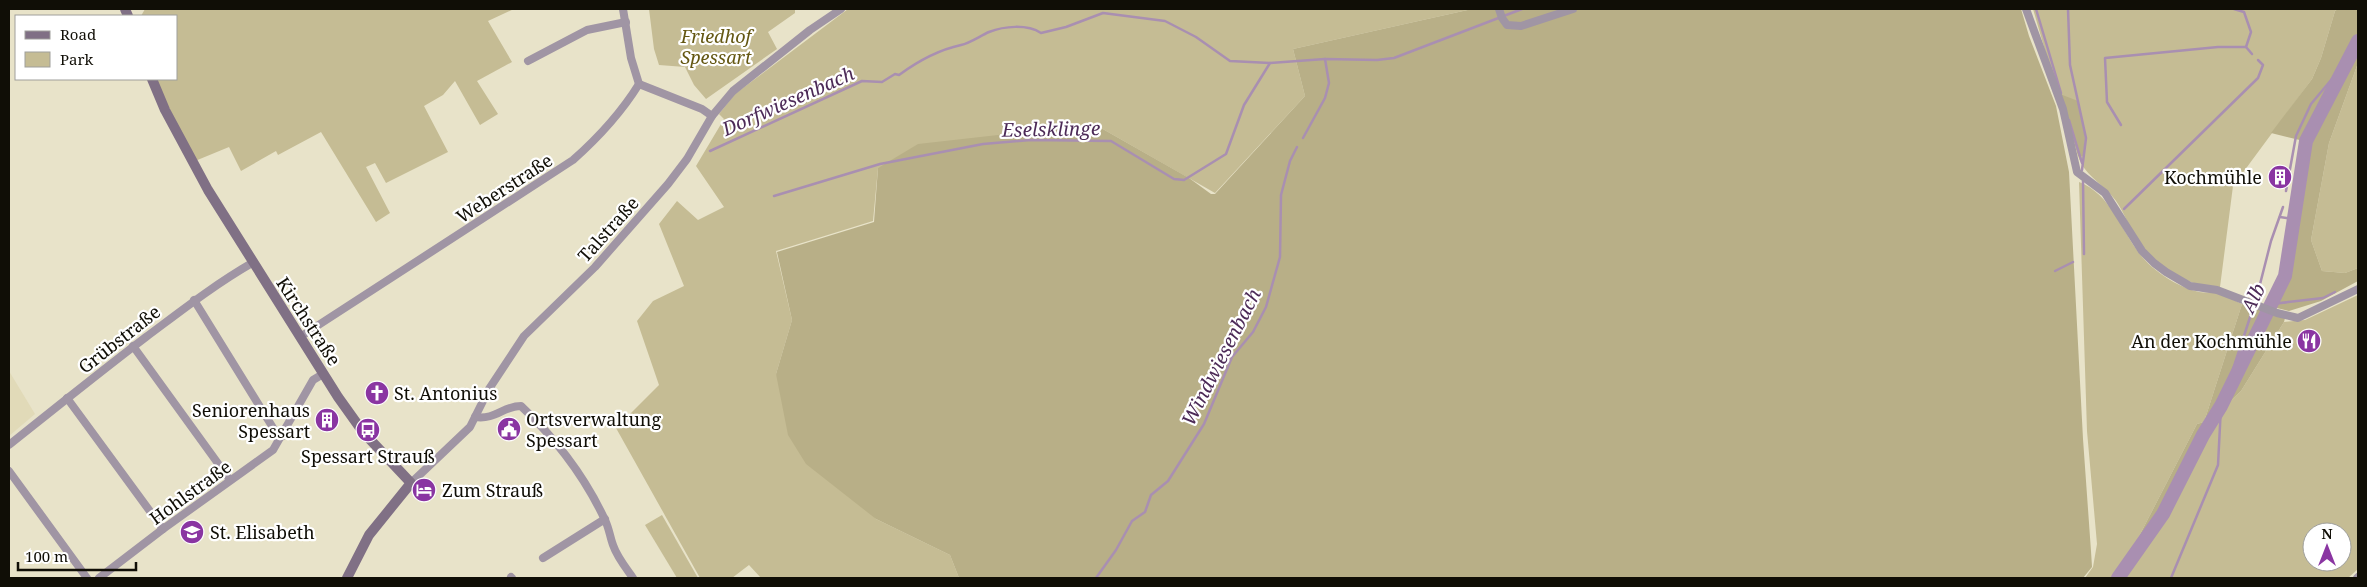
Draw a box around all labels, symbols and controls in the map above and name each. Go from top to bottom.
legend [15,15,178,80]
text: Road [60,24,96,44]
park label: Friedhof Spessart [680,24,755,69]
text: Park [60,49,94,69]
water label: Dorfwiesenbach [717,60,859,142]
water label: Eselsklinge [1001,115,1100,143]
street label: Weberstraße [451,148,557,228]
building icon: Kochmühle [2267,164,2293,190]
place label: Kochmühle [2164,165,2262,189]
street label: Talstraße [572,191,644,267]
street label: Kirchstraße [271,272,347,370]
water label: Alb [2234,279,2271,319]
water label: Windwiesenbach [1175,283,1267,430]
street label: Grübstraße [73,299,165,379]
restaurant icon: An der Kochmühle [2296,328,2322,354]
place label: An der Kochmühle [2131,329,2292,353]
church icon: St. Antonius [364,380,390,406]
place label: St. Antonius [394,381,497,405]
place label: Seniorenhaus Spessart [192,398,310,443]
building icon: Seniorenhaus Spessart [314,407,340,433]
place label: Ortsverwaltung Spessart [526,407,661,452]
public building icon: Ortsverwaltung Spessart [496,416,522,442]
bus stop icon: Spessart Strauß [355,417,381,443]
place label: Spessart Strauß [301,444,435,468]
street label: Hohlstraße [144,454,236,530]
hotel icon: Zum Strauß [411,477,437,503]
place label: Zum Strauß [442,478,543,502]
school or university icon: St. Elisabeth [179,519,205,545]
place label: St. Elisabeth [210,520,315,544]
north arrow [2302,522,2352,572]
text: N [2321,524,2333,543]
scale bar [18,540,135,572]
text: 100 m [25,546,68,566]

